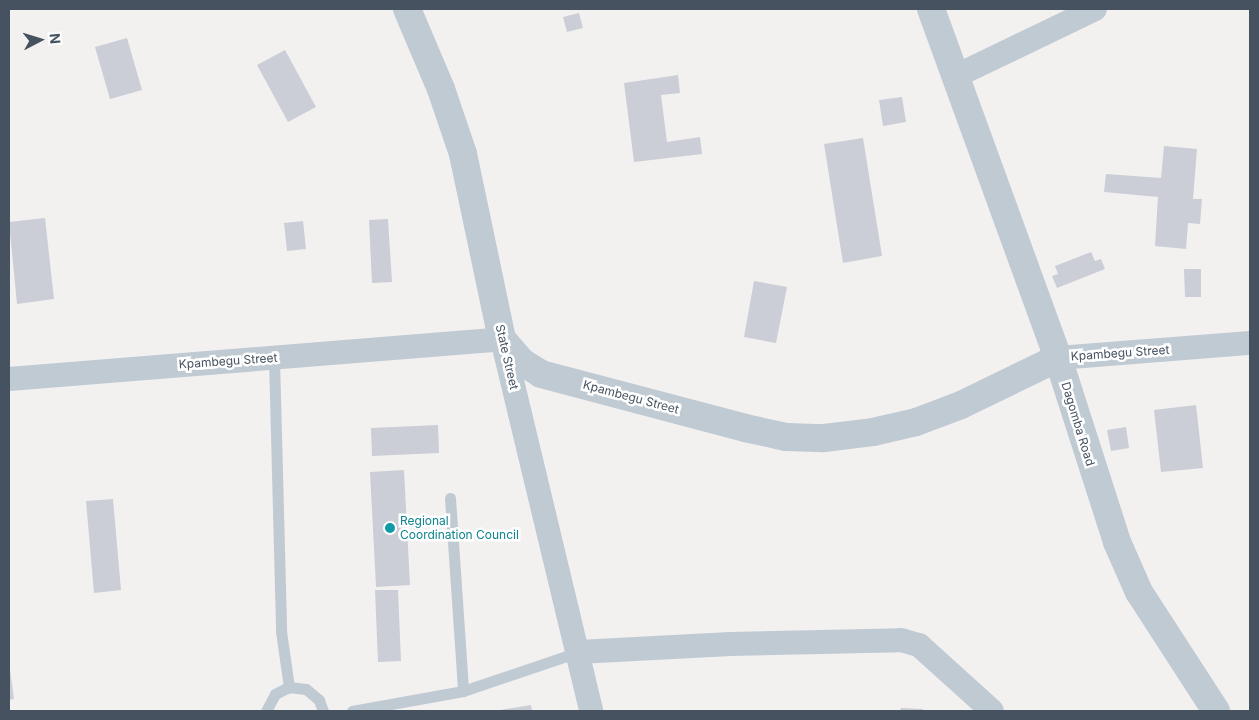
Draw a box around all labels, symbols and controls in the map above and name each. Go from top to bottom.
north arrow [15,15,65,65]
text: N [47,33,64,45]
street label: State Street [493,323,521,391]
street label: Kpambegu Street [1070,342,1170,364]
street label: Kpambegu Street [178,350,278,372]
street label: Kpambegu Street [581,377,681,417]
street label: Dagomba Road [1058,380,1098,468]
place label: Regional Coordination Council [400,514,519,542]
marker: Regional Coordination Council [384,522,396,534]

